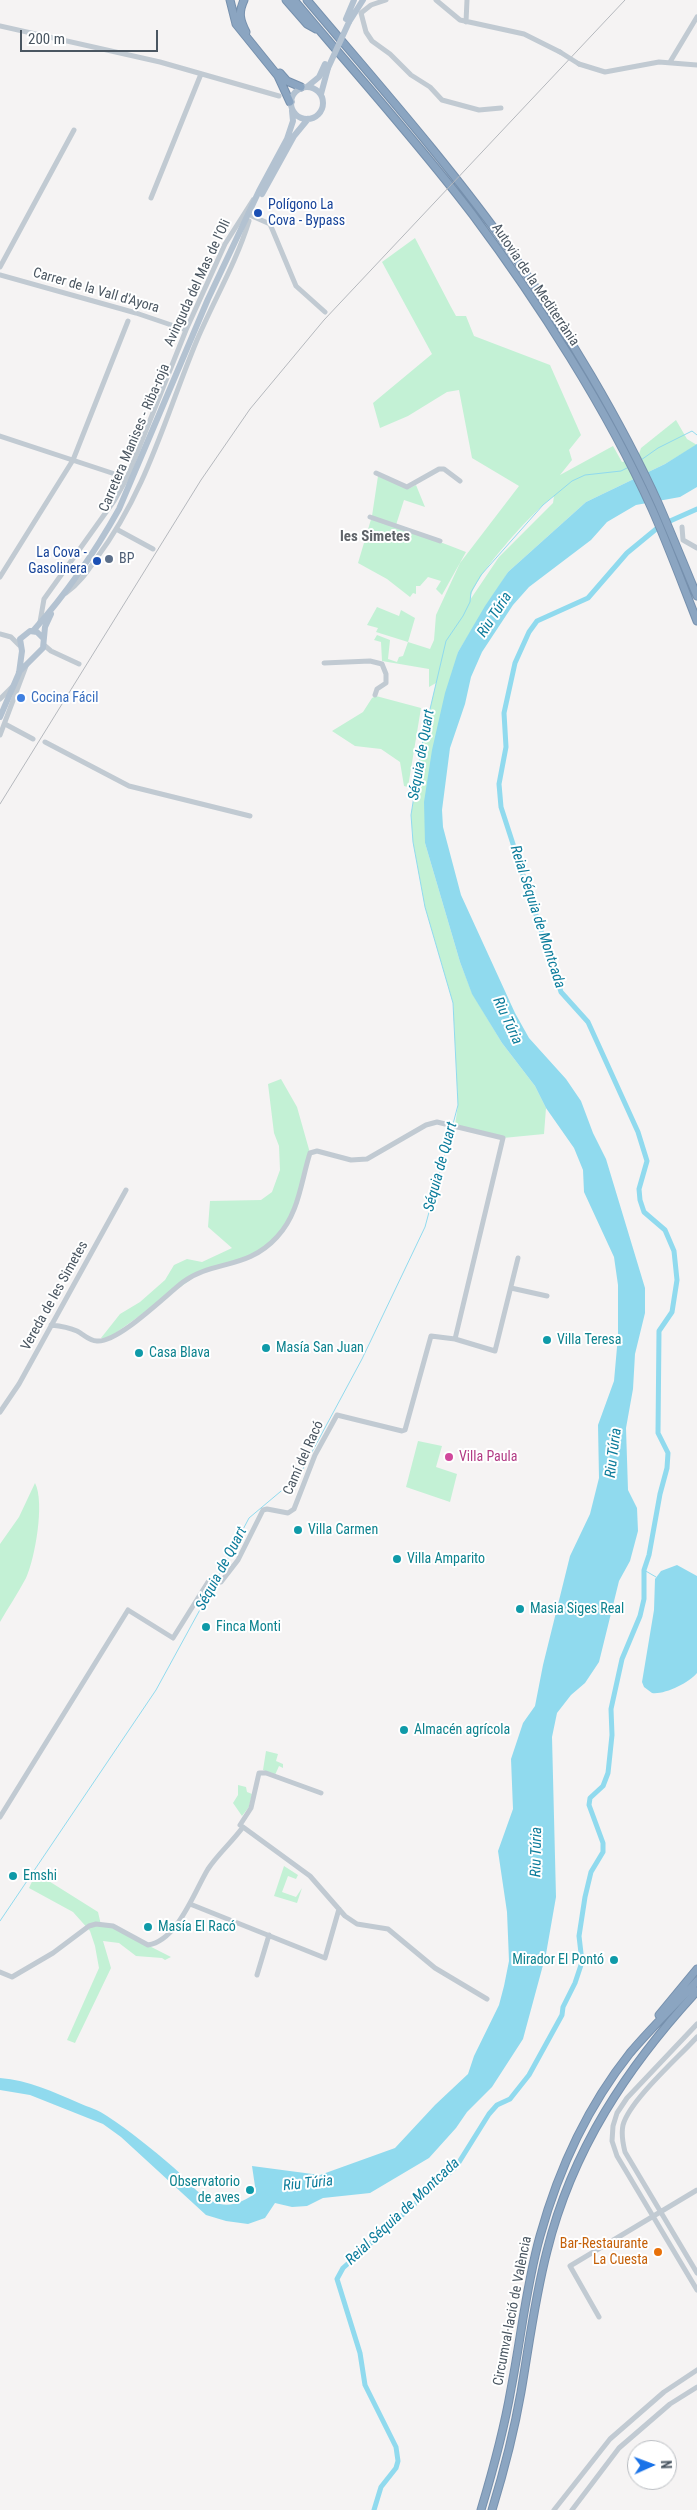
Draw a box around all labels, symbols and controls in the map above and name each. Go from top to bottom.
scale bar [22,20,160,52]
text: 200 m [28,30,65,48]
place label: Polígono La Cova - Bypass [268,197,345,230]
marker: Polígono La Cova - Bypass [252,207,264,219]
street label: Avinguda del Mas de l'Oli [161,217,235,349]
street label: Autovia de la Mediterrània [488,220,582,350]
street label: Carrer de la Vall d'Ayora [31,265,161,317]
street label: Carretera Manises - Riba-roja [96,361,174,515]
district label: les Simetes [340,528,410,546]
place label: La Cova - Gasolinera [28,545,87,578]
place label: BP [119,551,134,567]
marker: BP [103,553,115,565]
marker: La Cova - Gasolinera [91,555,103,567]
water label: Riu Túria [474,589,516,641]
place label: Cocina Fácil [31,690,98,706]
marker: Cocina Fácil [15,692,27,704]
water label: Séquia de Quart [405,708,439,802]
water label: Reial Séquia de Montcada [505,843,569,991]
water label: Riu Túria [488,994,526,1048]
water label: Séquia de Quart [420,1120,462,1214]
street label: Vereda de les Simetes [18,1238,92,1354]
place label: Villa Teresa [557,1332,621,1348]
marker: Villa Teresa [541,1334,553,1346]
place label: Masía San Juan [276,1340,364,1356]
marker: Masía San Juan [260,1342,272,1354]
place label: Casa Blava [149,1345,210,1361]
marker: Casa Blava [133,1347,145,1359]
street label: Camí del Racó [280,1418,328,1498]
water label: Riu Túria [602,1427,626,1479]
place label: Villa Paula [459,1449,517,1465]
marker: Villa Paula [443,1451,455,1463]
place label: Villa Carmen [308,1522,378,1538]
water label: Séquia de Quart [193,1524,251,1614]
marker: Villa Carmen [292,1524,304,1536]
place label: Villa Amparito [407,1551,485,1567]
marker: Villa Amparito [391,1553,403,1565]
place label: Masia Siges Real [530,1601,624,1617]
marker: Masia Siges Real [514,1603,526,1615]
place label: Finca Monti [216,1619,281,1635]
marker: Finca Monti [200,1621,212,1633]
place label: Almacén agrícola [414,1722,510,1738]
marker: Almacén agrícola [398,1724,410,1736]
water label: Riu Túria [528,1827,546,1877]
place label: Emshi [23,1868,57,1884]
marker: Emshi [7,1870,19,1882]
place label: Masía El Racó [158,1919,236,1935]
marker: Masía El Racó [142,1921,154,1933]
place label: Mirador El Pontó [512,1952,604,1968]
marker: Mirador El Pontó [608,1954,620,1966]
water label: Reial Séquia de Montcada [342,2155,464,2269]
water label: Riu Túria [282,2172,334,2196]
place label: Observatorio de aves [169,2174,240,2206]
marker: Observatorio de aves [244,2184,256,2196]
street label: Circumval·lació de València [490,2235,536,2387]
place label: Bar-Restaurante La Cuesta [560,2236,648,2268]
marker: Bar-Restaurante La Cuesta [652,2246,664,2258]
north arrow [627,2440,677,2490]
text: N [658,2460,674,2469]

